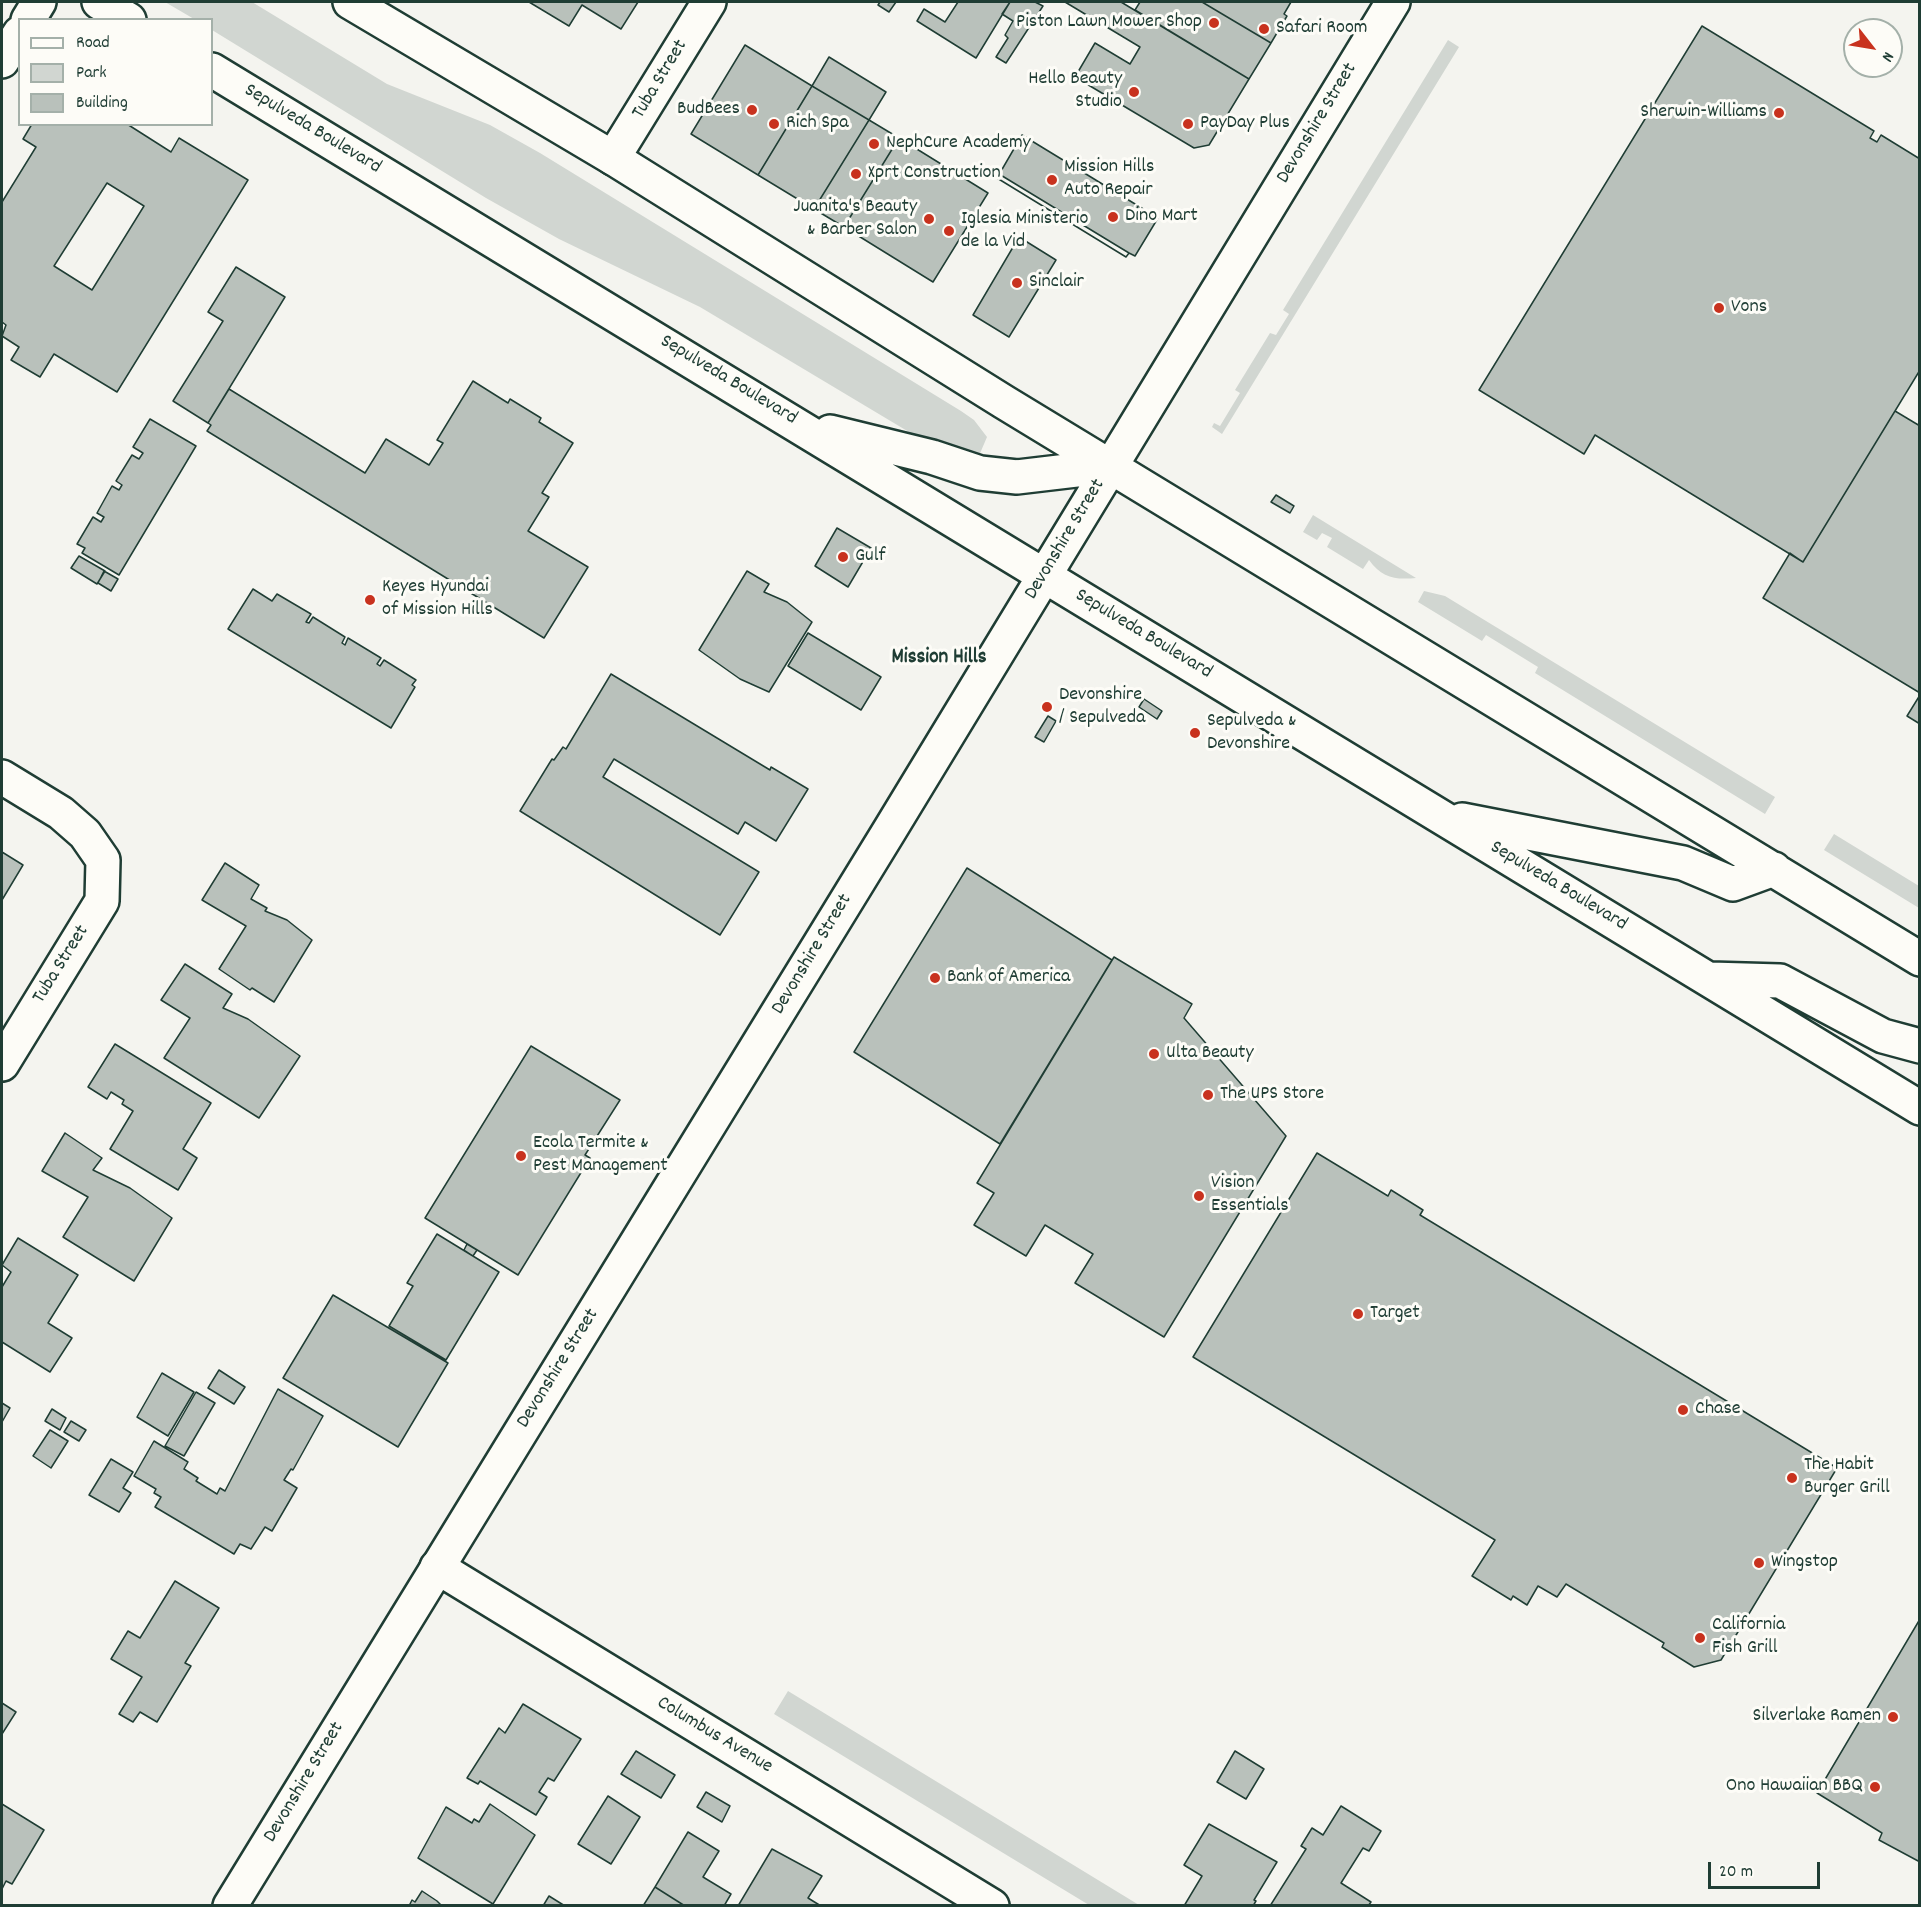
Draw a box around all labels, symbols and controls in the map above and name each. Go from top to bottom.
place label: Piston Lawn Mower Shop [1016,11,1202,35]
marker: Piston Lawn Mower Shop [1207,16,1221,30]
place label: Safari Room [1276,17,1368,41]
legend [18,18,213,126]
north arrow [1843,18,1903,78]
marker: Safari Room [1257,22,1271,36]
text: Road [76,31,110,56]
street label: Tuba Street [628,36,694,124]
text: N [1875,47,1899,66]
street label: Devonshire Street [1273,59,1363,189]
text: Park [76,61,107,86]
place label: Hello Beauty Studio [1028,68,1122,115]
street label: Sepulveda Boulevard [239,80,385,180]
marker: Hello Beauty Studio [1127,85,1141,99]
text: Building [76,91,128,116]
place label: BudBees [677,98,740,122]
place label: Sherwin-Williams [1640,101,1767,125]
marker: BudBees [745,103,759,117]
marker: Sherwin-Williams [1772,106,1786,120]
place label: Rich Spa [786,112,849,136]
place label: PayDay Plus [1200,112,1290,136]
marker: Rich Spa [767,117,781,131]
marker: PayDay Plus [1181,117,1195,131]
place label: NephCure Academy [886,132,1031,156]
marker: NephCure Academy [867,137,881,151]
place label: Mission Hills Auto Repair [1064,156,1154,203]
place label: Xprt Construction [868,162,1001,186]
marker: Xprt Construction [849,167,863,181]
marker: Mission Hills Auto Repair [1045,173,1059,187]
place label: Juanita's Beauty & Barber Salon [793,196,917,243]
place label: Dino Mart [1125,205,1198,229]
place label: Iglesia Ministerio de la Vid [961,208,1088,255]
marker: Dino Mart [1106,210,1120,224]
marker: Juanita's Beauty & Barber Salon [922,212,936,226]
marker: Iglesia Ministerio de la Vid [942,224,956,238]
place label: Sinclair [1029,271,1084,295]
marker: Sinclair [1010,276,1024,290]
place label: Vons [1731,296,1767,320]
marker: Vons [1712,301,1726,315]
street label: Sepulveda Boulevard [655,331,801,431]
street label: Devonshire Street [1021,475,1111,605]
place label: Gulf [855,545,886,569]
marker: Gulf [836,550,850,564]
place label: Keyes Hyundai of Mission Hills [382,576,493,623]
street label: Sepulveda Boulevard [1070,585,1216,685]
marker: Keyes Hyundai of Mission Hills [363,593,377,607]
district label: Mission Hills [892,646,986,672]
place label: Devonshire / Sepulveda [1059,684,1145,731]
marker: Devonshire / Sepulveda [1040,700,1054,714]
place label: Sepulveda & Devonshire [1207,710,1296,757]
marker: Sepulveda & Devonshire [1188,726,1202,740]
street label: Sepulveda Boulevard [1485,837,1631,937]
street label: Devonshire Street [768,890,858,1020]
street label: Tuba Street [29,921,95,1009]
place label: Bank of America [947,966,1070,990]
marker: Bank of America [928,971,942,985]
place label: Ulta Beauty [1166,1042,1253,1066]
marker: Ulta Beauty [1147,1047,1161,1061]
place label: The UPS Store [1220,1083,1324,1107]
marker: The UPS Store [1201,1088,1215,1102]
place label: Ecola Termite & Pest Management [533,1132,668,1179]
marker: Ecola Termite & Pest Management [514,1149,528,1163]
place label: Vision Essentials [1211,1172,1289,1219]
marker: Vision Essentials [1192,1189,1206,1203]
place label: Target [1370,1302,1420,1326]
street label: Devonshire Street [513,1305,605,1433]
marker: Target [1351,1307,1365,1321]
place label: Chase [1695,1398,1741,1422]
marker: Chase [1676,1403,1690,1417]
place label: The Habit Burger Grill [1804,1454,1890,1501]
marker: The Habit Burger Grill [1785,1471,1799,1485]
place label: Wingstop [1771,1551,1838,1575]
marker: Wingstop [1752,1556,1766,1570]
place label: California Fish Grill [1712,1614,1785,1661]
marker: California Fish Grill [1693,1631,1707,1645]
street label: Columbus Avenue [652,1692,776,1780]
place label: Silverlake Ramen [1753,1705,1881,1729]
marker: Silverlake Ramen [1886,1710,1900,1724]
street label: Devonshire Street [260,1718,350,1848]
place label: Ono Hawaiian BBQ [1726,1775,1863,1799]
marker: Ono Hawaiian BBQ [1868,1780,1882,1794]
scale bar [1711,1850,1824,1888]
text: 20 m [1719,1860,1753,1885]

